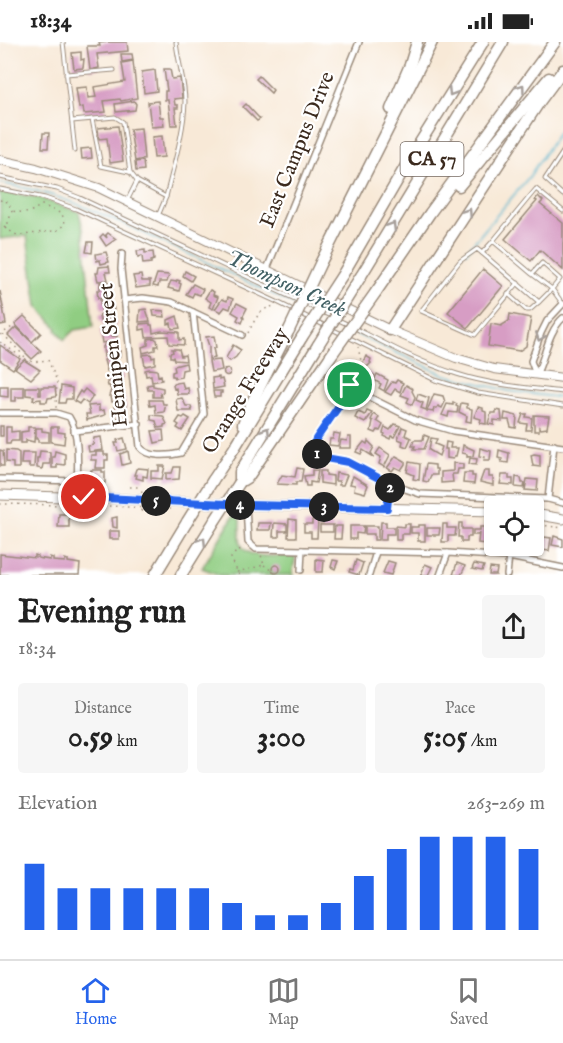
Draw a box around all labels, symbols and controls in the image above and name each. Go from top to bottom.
text: 18:34 [30,7,72,35]
street label: East Campus Drive [254,68,342,232]
one-way arrow [514,84,525,95]
one-way arrow [447,86,459,96]
road number: CA 57 [400,142,464,176]
one-way arrow [460,208,472,218]
one-way arrow [384,222,396,232]
water label: Thompson Creek [222,244,350,324]
street label: Hennipen Street [93,282,135,428]
street label: Orange Freeway [196,322,296,459]
one-way arrow [535,331,548,341]
pin [324,359,375,410]
icon: arrive [333,368,366,401]
one-way arrow [258,427,270,437]
pin: 1 [302,439,332,469]
text: 1 [314,444,320,464]
pin [58,471,109,522]
pin: 2 [375,473,405,503]
text: 2 [386,478,394,498]
icon: check [67,480,100,513]
pin: 5 [141,486,171,516]
pin: 4 [225,490,255,520]
text: 5 [153,491,159,511]
pin: 3 [309,492,339,522]
text: 4 [236,495,244,515]
map controls [484,496,544,556]
button: locate [484,496,544,556]
text: 3 [321,497,327,517]
one-way arrow [195,537,206,548]
text: Evening run [18,592,186,634]
button: share [482,595,545,658]
text: 18:34 [18,636,56,661]
text: Distance [74,699,132,719]
text: Time [264,699,299,719]
text: Pace [445,699,475,719]
text: 0.59 [68,719,113,757]
text: 3:00 [257,719,306,757]
text: 5:05 [423,719,467,757]
text: km [113,732,138,752]
text: /km [467,732,497,752]
text: Elevation [18,791,97,816]
text: 263–269 m [467,791,545,816]
tab: Home [75,974,117,1030]
tab: Map [267,974,300,1030]
tab: Saved [450,974,488,1030]

